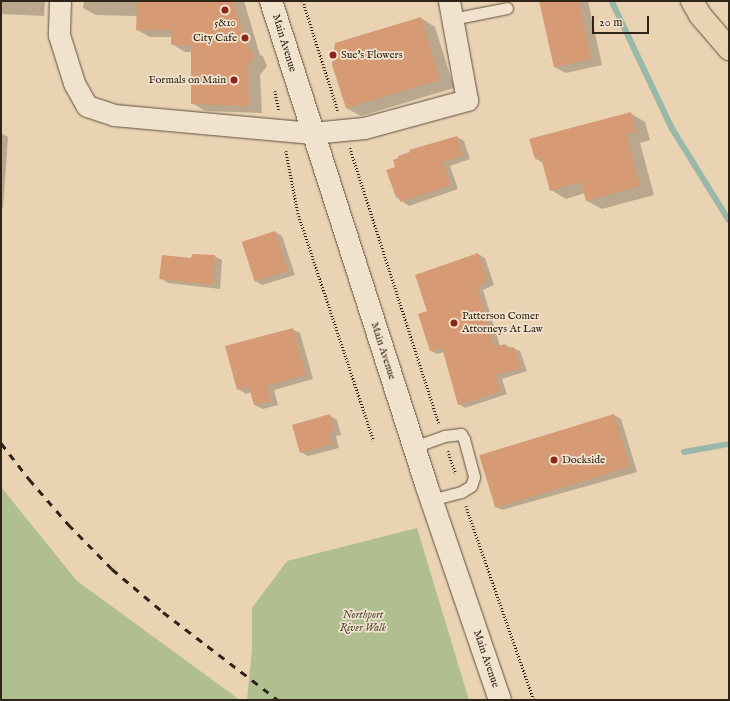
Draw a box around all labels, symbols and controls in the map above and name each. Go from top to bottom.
marker: 5&10 [220,5,230,15]
scale bar [594,8,651,34]
street label: Main Avenue [269,12,299,74]
text: 20 m [599,15,622,30]
place label: 5&10 [214,16,236,30]
place label: City Cafe [193,31,237,45]
marker: City Cafe [240,33,250,43]
place label: Sue's Flowers [341,48,402,62]
marker: Sue's Flowers [328,50,338,60]
place label: Formals on Main [149,73,226,87]
marker: Formals on Main [229,75,239,85]
place label: Patterson Comer Attorneys At Law [462,310,543,336]
marker: Patterson Comer Attorneys At Law [449,318,459,328]
street label: Main Avenue [367,320,399,382]
place label: Dockside [562,453,605,467]
marker: Dockside [549,455,559,465]
park label: Northport River Walk [340,609,386,635]
street label: Main Avenue [470,629,502,689]

